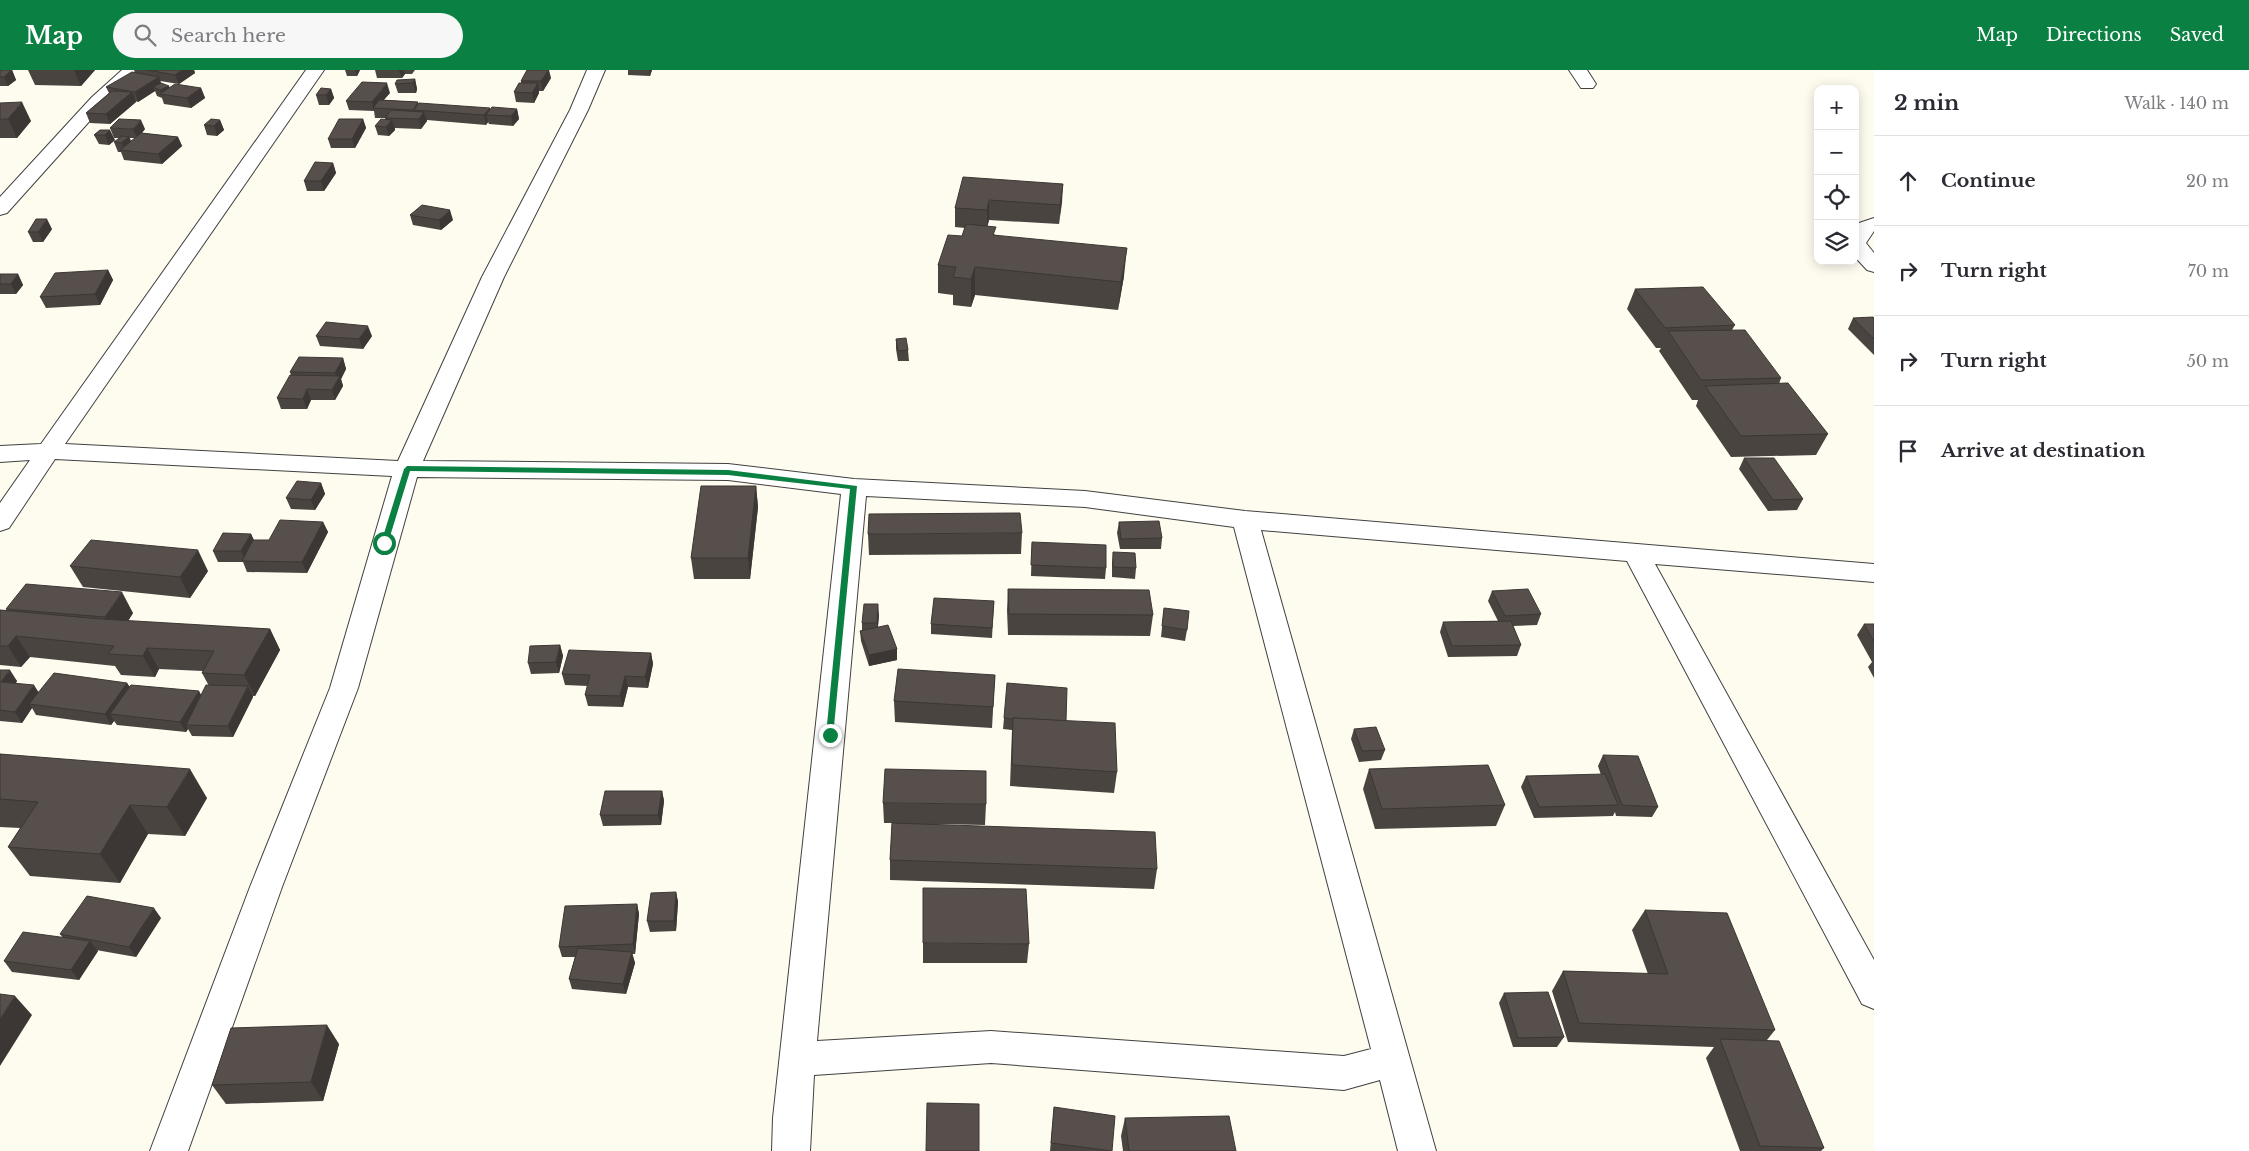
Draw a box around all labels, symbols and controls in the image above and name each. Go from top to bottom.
search box [113,13,463,58]
text: Map [25,21,83,50]
icon: search [131,21,159,49]
text: Search here [171,24,286,47]
text: Map [1976,24,2018,46]
text: Directions [2046,24,2142,46]
text: Saved [2170,24,2224,46]
map controls [1814,85,1859,265]
button: + [1814,85,1859,130]
text: 2 min [1894,90,1959,116]
text: Walk · 140 m [2124,93,2229,113]
button: − [1814,130,1859,175]
icon: ahead [1894,167,1922,195]
text: Continue [1941,169,2036,192]
text: 20 m [2186,171,2229,191]
button: locate [1814,175,1859,220]
button: layers [1814,220,1859,265]
icon: right [1894,257,1922,285]
text: Turn right [1941,259,2047,282]
text: 70 m [2188,261,2229,281]
icon: right [1894,347,1922,375]
text: Turn right [1941,349,2047,372]
text: 50 m [2187,351,2229,371]
icon: arrive [1894,437,1922,465]
text: Arrive at destination [1941,439,2145,462]
route start [373,532,396,555]
route end [819,724,842,747]

